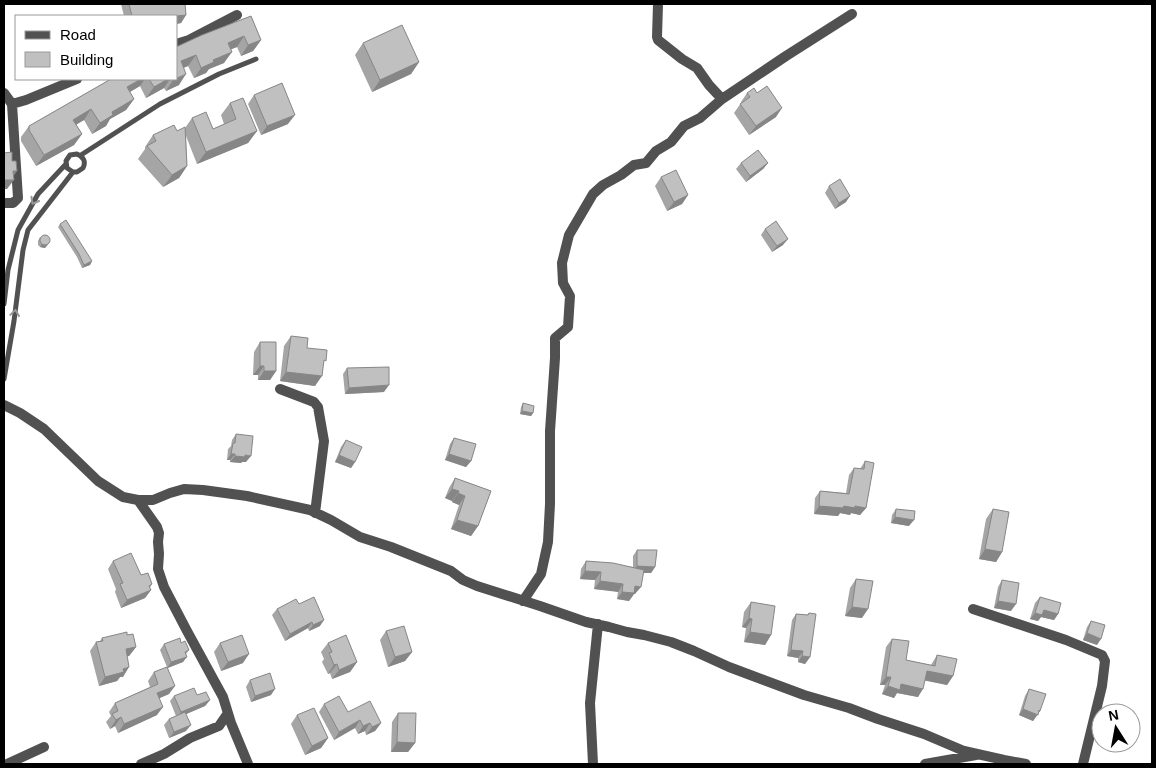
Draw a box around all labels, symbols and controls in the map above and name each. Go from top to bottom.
legend [15,15,178,80]
text: Road [60,26,96,43]
text: Building [60,51,113,68]
one-way arrow [31,196,41,205]
one-way arrow [9,309,19,318]
north arrow [1091,703,1141,753]
text: N [1107,706,1120,724]

